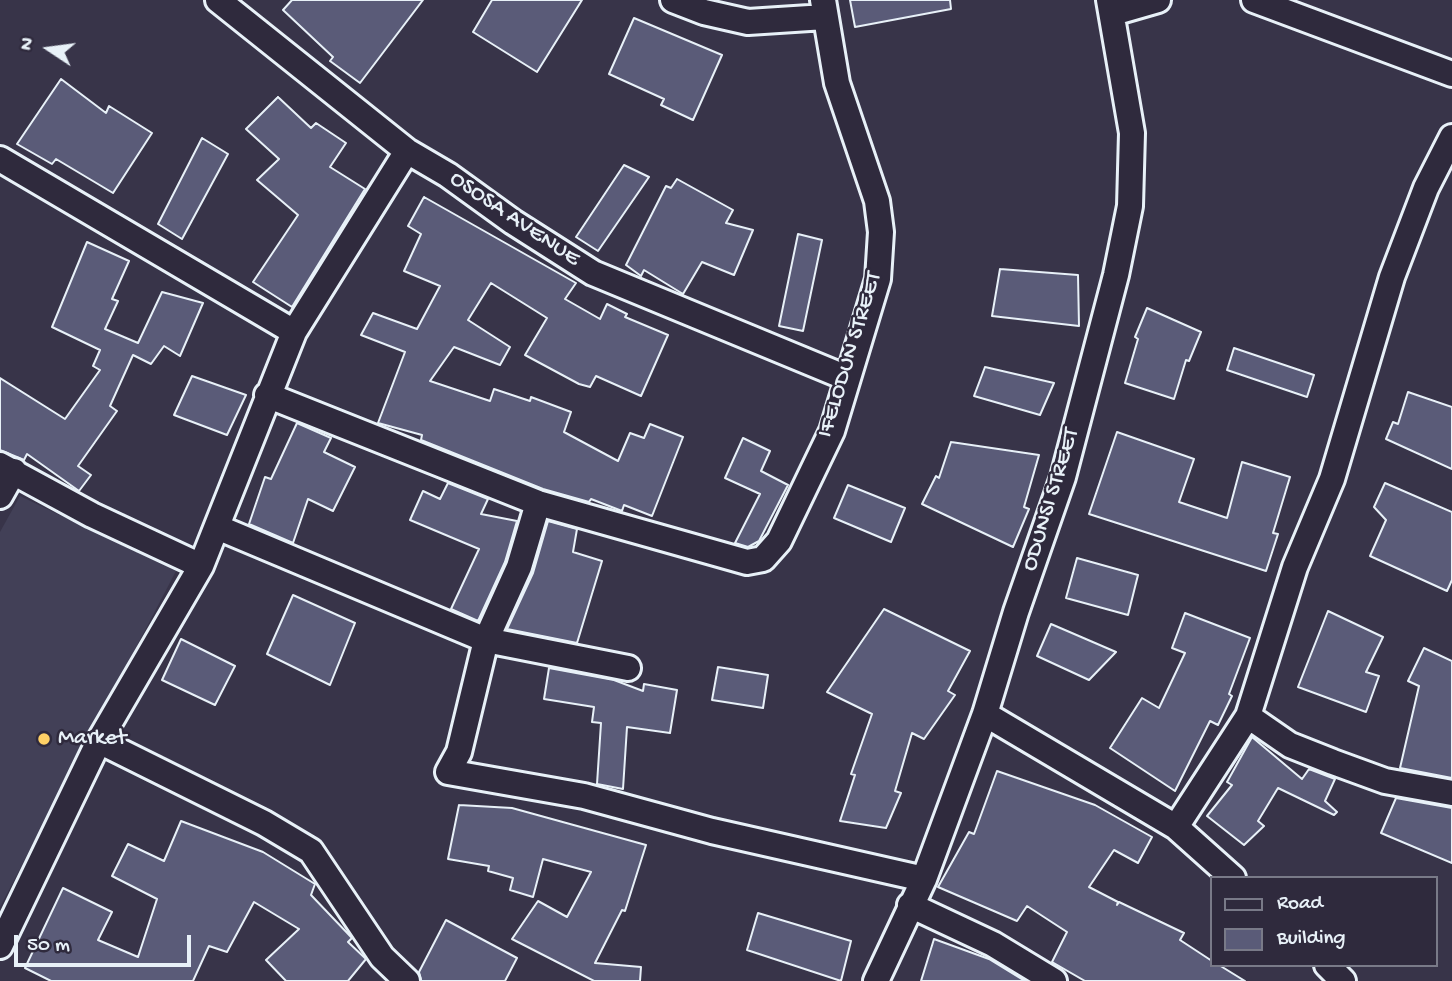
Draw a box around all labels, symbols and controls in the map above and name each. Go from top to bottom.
north arrow [14,14,84,84]
text: N [15,36,41,53]
street label: OSOSA AVENUE [444,166,584,274]
street label: IFELODUN STREET [813,269,889,441]
street label: ODUNSI STREET [1017,425,1087,575]
place label: Market [58,725,126,753]
marker: Market [36,731,52,747]
legend [1210,876,1438,967]
text: Road [1277,892,1323,917]
scale bar [18,922,194,966]
text: Building [1277,927,1346,952]
text: 50 m [27,934,70,959]

